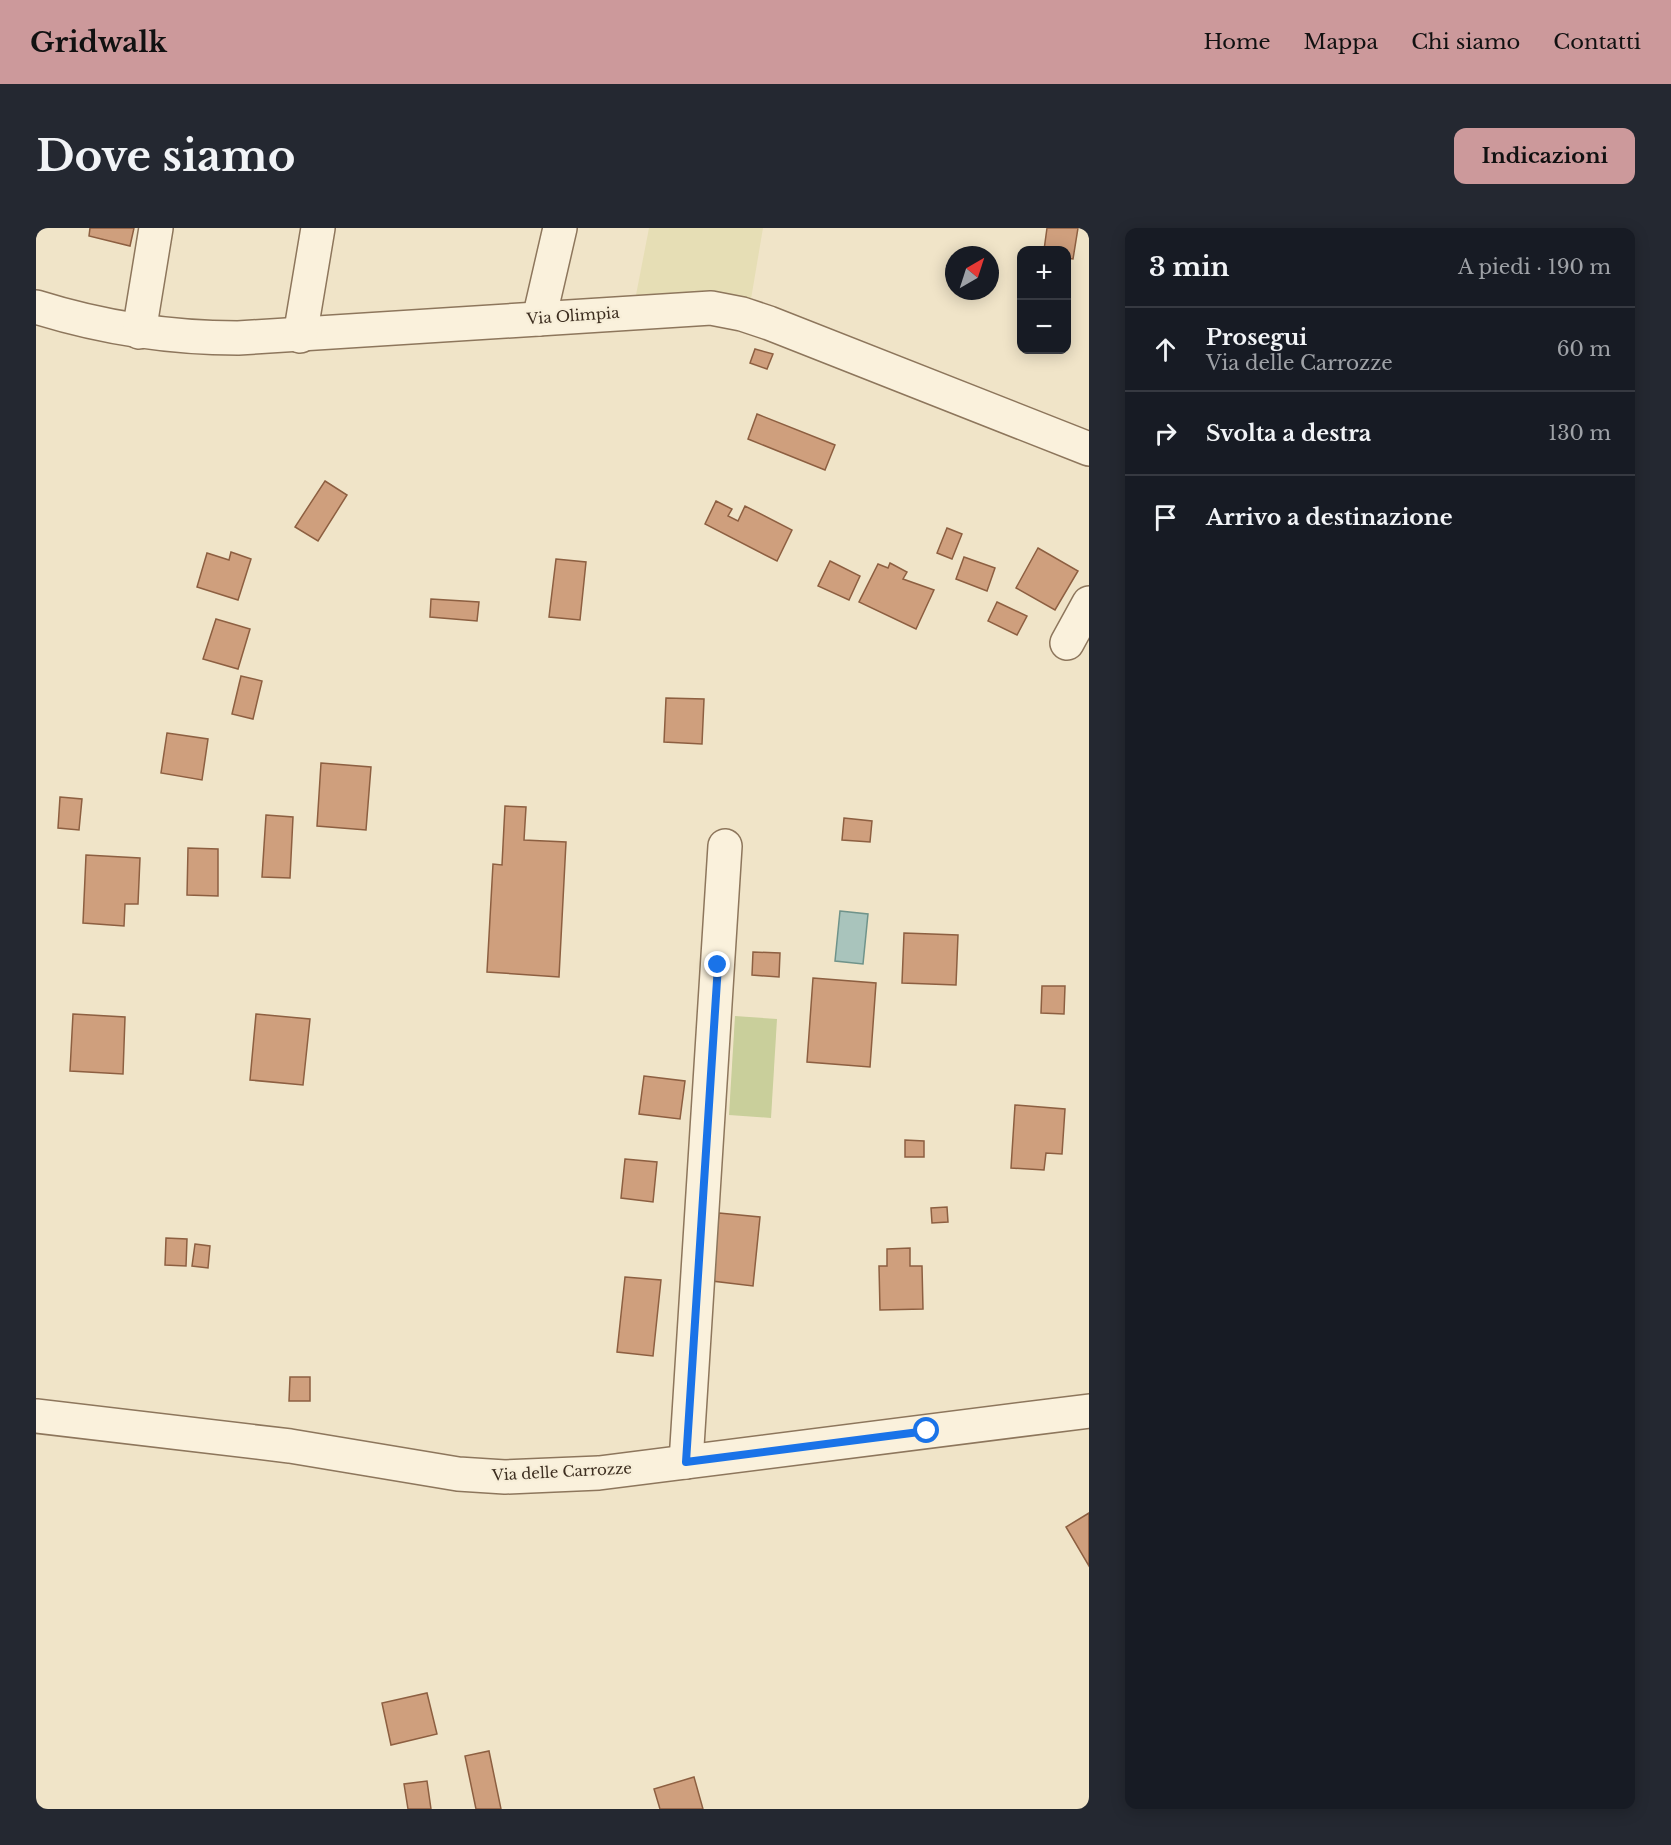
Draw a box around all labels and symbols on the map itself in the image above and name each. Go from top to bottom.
north arrow [945,246,999,300]
street label: Via Olimpia [525,303,621,328]
route end [704,951,730,977]
route start [913,1417,939,1443]
street label: Via delle Carrozze [491,1458,632,1485]

